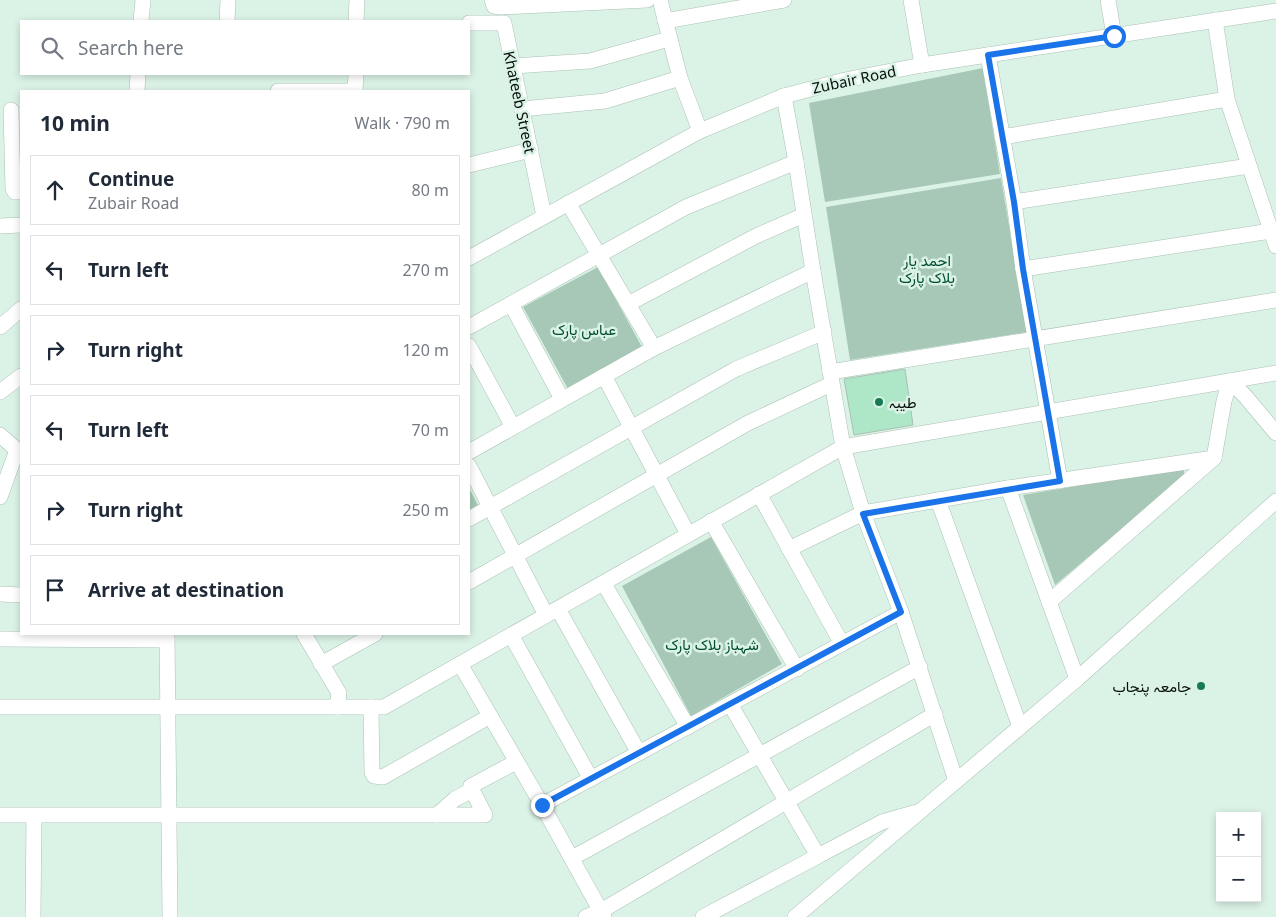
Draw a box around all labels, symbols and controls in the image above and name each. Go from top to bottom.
search box [20,20,470,75]
route start [1103,25,1126,48]
icon: search [38,34,66,62]
text: Search here [78,35,184,61]
street label: Khateeb Street [499,49,541,156]
street label: Zubair Road [810,60,898,98]
text: 10 min [40,109,110,137]
text: Walk · 790 m [355,112,450,134]
text: Continue [88,166,174,192]
icon: ahead [41,176,69,204]
text: 80 m [412,179,449,201]
text: Zubair Road [88,192,179,214]
park label: احمد یار بلاک پارک [899,250,955,288]
icon: left [41,256,69,284]
text: Turn left [88,257,169,283]
text: 270 m [402,259,449,281]
park label: عباس پارک [552,319,616,340]
icon: right [41,336,69,364]
text: Turn right [88,337,183,363]
text: 120 m [402,339,449,361]
place label: طیبہ [889,392,917,412]
marker: طیبہ [873,396,885,408]
icon: left [41,416,69,444]
text: Turn left [88,417,169,443]
text: 70 m [412,419,449,441]
icon: right [41,496,69,524]
text: Turn right [88,497,183,523]
text: 250 m [402,499,449,521]
icon: arrive [41,576,69,604]
text: Arrive at destination [88,577,284,603]
park label: شہباز بلاک پارک [665,634,759,655]
place label: جامعہ پنجاب [1113,676,1191,697]
marker: جامعہ پنجاب [1195,680,1207,692]
route end [531,794,554,817]
map controls [1216,812,1261,902]
button: + [1216,812,1261,857]
button: − [1216,857,1261,902]

